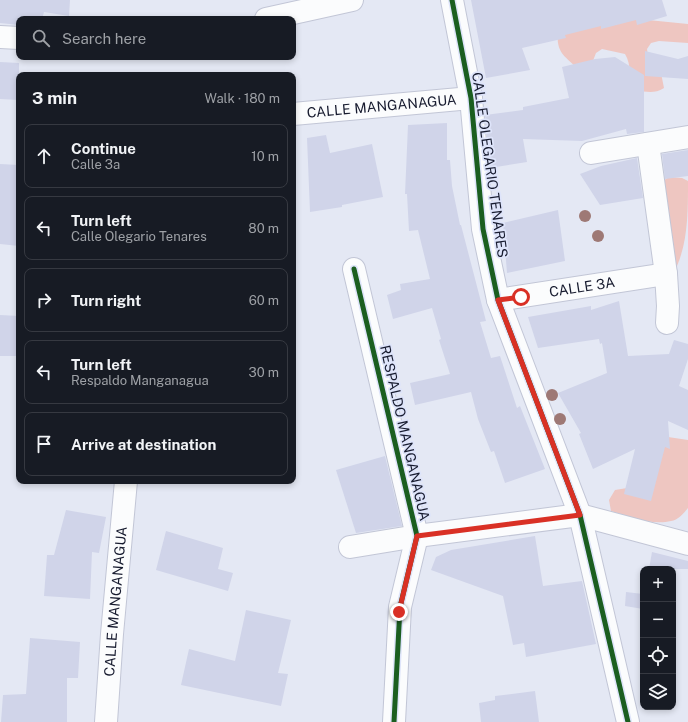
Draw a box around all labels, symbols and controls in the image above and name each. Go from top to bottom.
search box [16,16,296,60]
icon: search [30,27,52,49]
text: Search here [62,30,146,47]
street label: CALLE OLEGARIO TENARES [469,71,511,259]
text: 3 min [32,88,77,108]
text: Walk · 180 m [205,91,280,106]
street label: CALLE MANGANAGUA [306,91,457,121]
text: Continue [71,140,136,157]
icon: ahead [33,145,55,167]
text: 10 m [251,149,279,164]
text: Calle 3a [71,157,120,172]
text: Turn left [71,212,132,229]
icon: left [33,217,55,239]
text: 80 m [248,221,279,236]
text: Calle Olegario Tenares [71,229,207,244]
street label: CALLE 3A [548,274,616,300]
route start [512,288,530,306]
icon: right [33,289,55,311]
text: Turn right [71,292,141,309]
text: 60 m [249,293,279,308]
street label: RESPALDO MANGANAGUA [377,344,433,522]
text: Turn left [71,356,132,373]
icon: left [33,361,55,383]
text: 30 m [249,365,279,380]
text: Respaldo Manganagua [71,373,209,388]
icon: arrive [33,433,55,455]
text: Arrive at destination [71,436,216,453]
street label: CALLE MANGANAGUA [101,526,130,677]
map controls [640,566,676,710]
button: + [640,566,676,602]
button: − [640,602,676,638]
route end [390,603,408,621]
button: locate [640,638,676,674]
button: layers [640,674,676,710]

